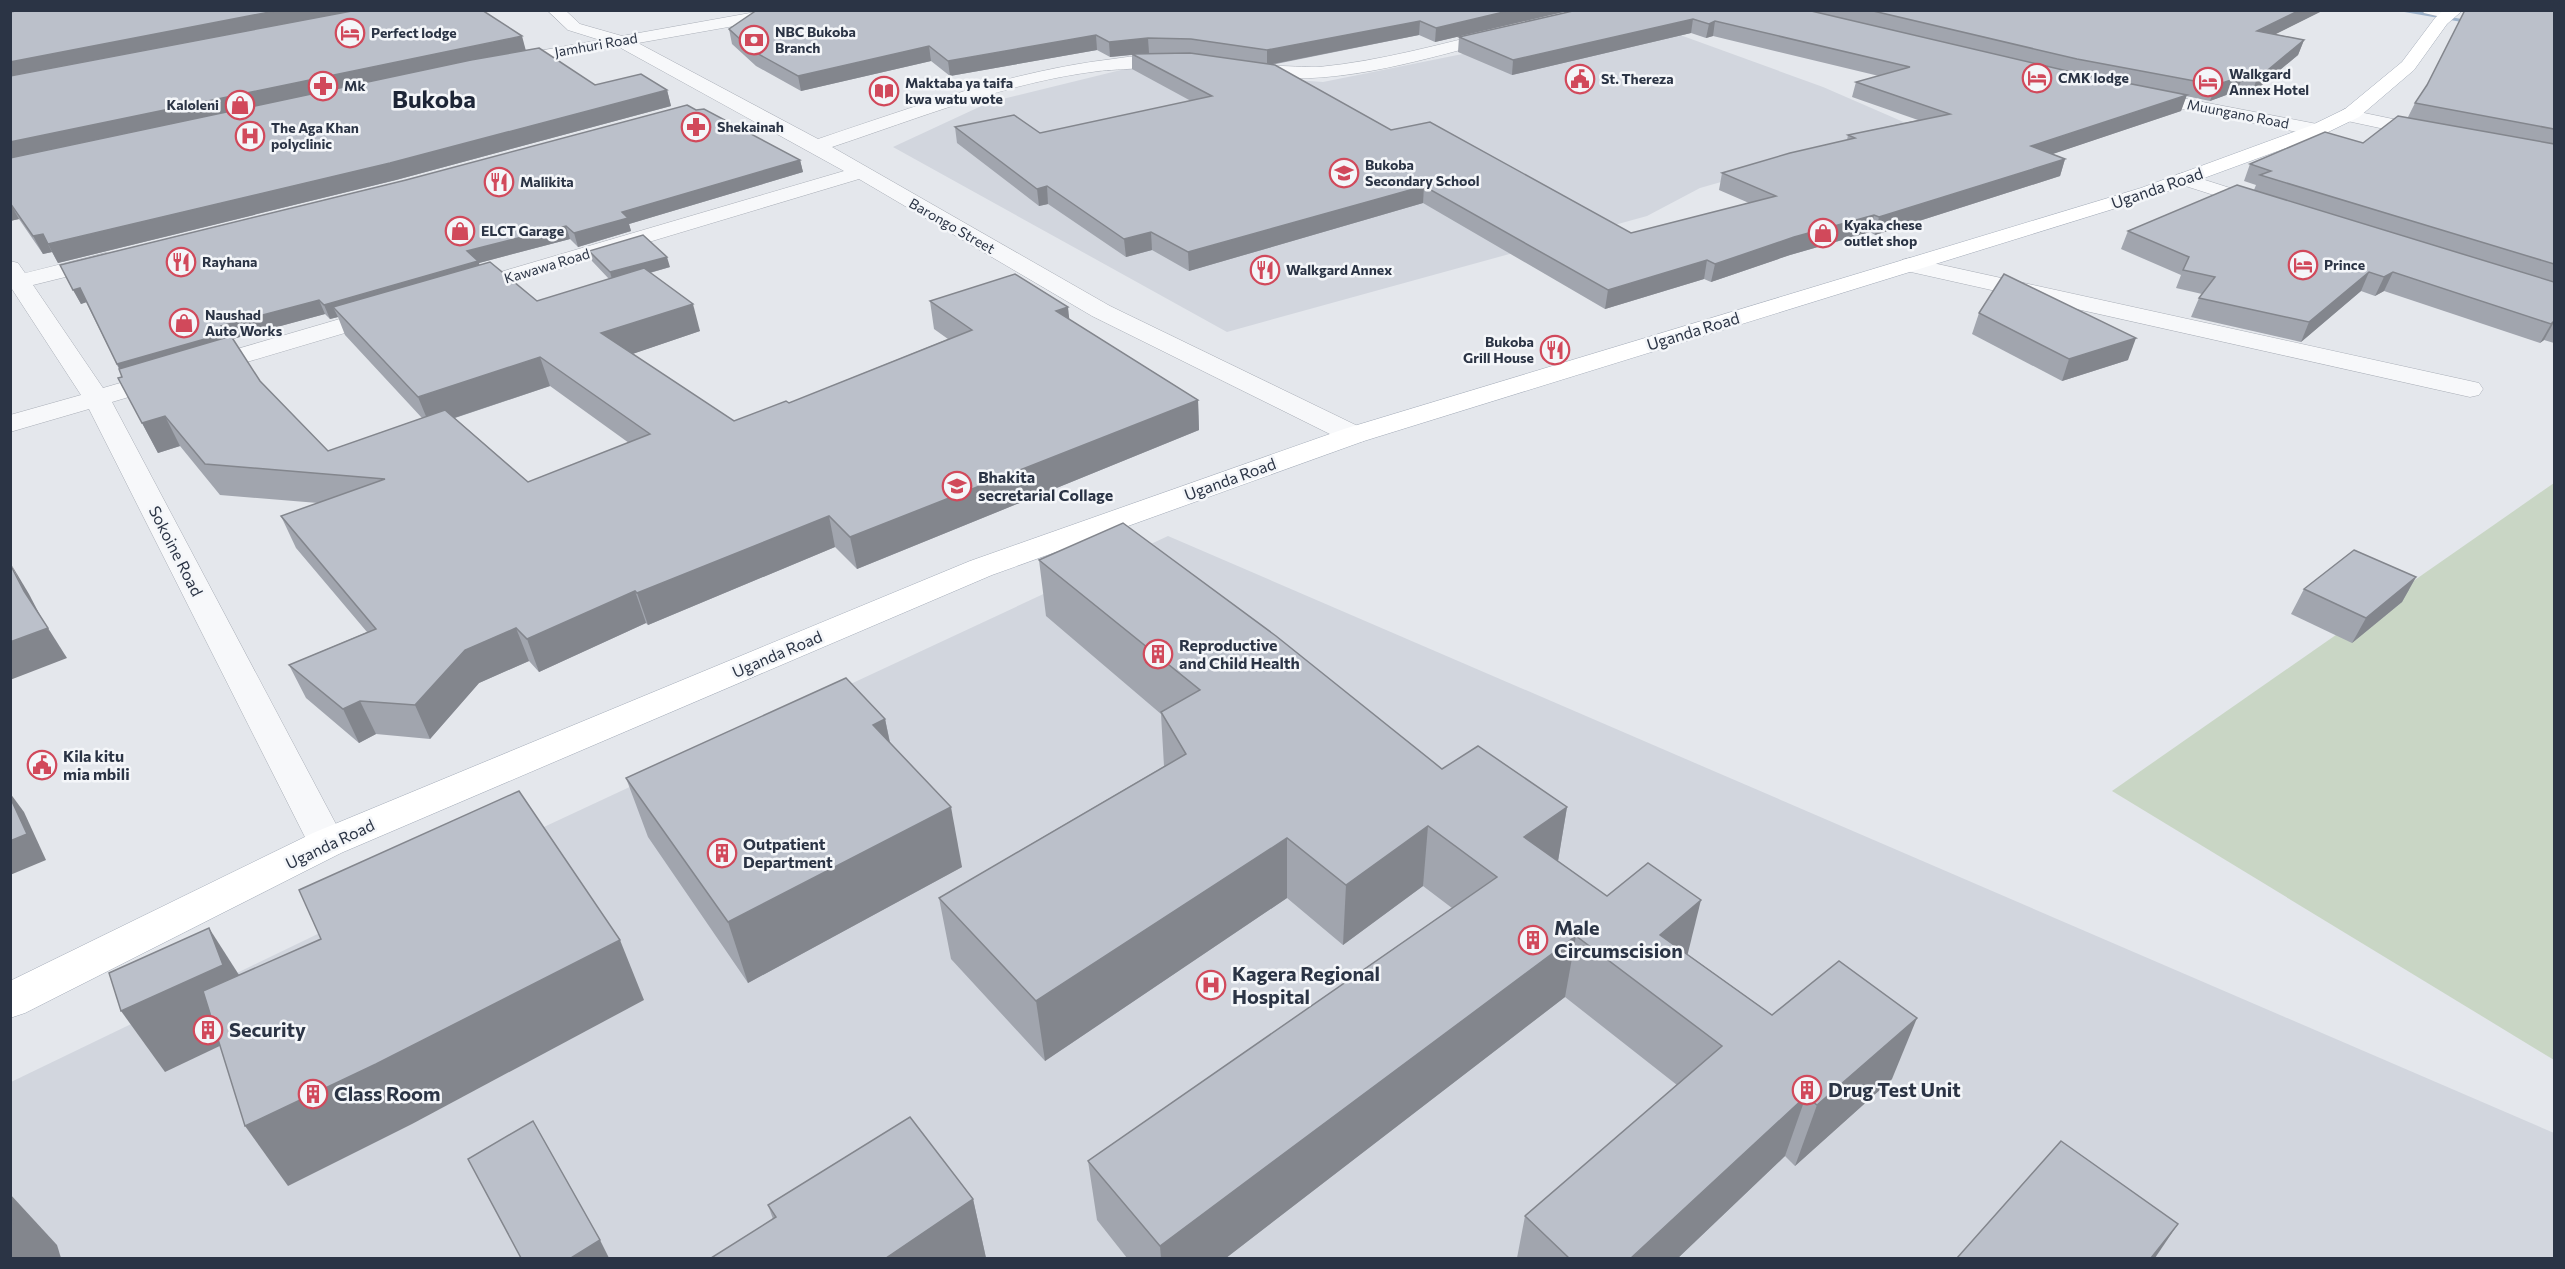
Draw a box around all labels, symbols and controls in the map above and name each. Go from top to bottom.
hotel icon: Perfect lodge [334,17,366,49]
place label: NBC Bukoba Branch [775,23,856,56]
place label: Perfect lodge [371,24,457,41]
bank icon: NBC Bukoba Branch [738,24,770,56]
street label: Jamhuri Road [553,29,639,60]
hotel icon: CMK lodge [2021,62,2053,94]
public building icon: St. Thereza [1564,63,1596,95]
place label: Walkgard Annex Hotel [2229,65,2309,98]
hotel icon: Walkgard Annex Hotel [2192,66,2224,98]
place label: CMK lodge [2058,69,2129,86]
pharmacy icon: Mk [307,70,339,102]
place label: St. Thereza [1601,70,1674,87]
place label: Maktaba ya taifa kwa watu wote [905,74,1013,107]
library icon: Maktaba ya taifa kwa watu wote [868,75,900,107]
place label: Mk [344,77,366,94]
district label: Bukoba [392,84,476,113]
shop icon: Kaloleni [224,89,256,121]
street label: Muungano Road [2186,95,2291,132]
place label: Kaloleni [166,96,219,113]
pharmacy icon: Shekainah [680,111,712,143]
place label: Shekainah [717,118,784,135]
place label: The Aga Khan polyclinic [271,119,359,152]
hospital icon: The Aga Khan polyclinic [234,120,266,152]
place label: Bukoba Secondary School [1365,156,1480,189]
school or university icon: Bukoba Secondary School [1328,157,1360,189]
street label: Uganda Road [2108,163,2205,212]
restaurant icon: Malikita [483,166,515,198]
place label: Malikita [520,173,574,190]
street label: Barongo Street [906,194,998,257]
shop icon: ELCT Garage [444,215,476,247]
place label: Kyaka chese outlet shop [1844,216,1922,249]
shop icon: Kyaka chese outlet shop [1807,217,1839,249]
place label: ELCT Garage [481,222,564,239]
street label: Kawawa Road [502,244,592,287]
restaurant icon: Rayhana [165,246,197,278]
hotel icon: Prince [2287,249,2319,281]
place label: Rayhana [202,253,257,270]
restaurant icon: Walkgard Annex [1249,254,1281,286]
place label: Prince [2324,256,2365,273]
place label: Walkgard Annex [1286,261,1392,278]
place label: Naushad Auto Works [205,306,283,339]
shop icon: Naushad Auto Works [168,307,200,339]
street label: Uganda Road [1644,307,1741,354]
place label: Bukoba Grill House [1463,333,1534,366]
restaurant icon: Bukoba Grill House [1539,334,1571,366]
street label: Uganda Road [1182,453,1278,504]
place label: Bhakita secretarial Collage [978,467,1113,504]
school or university icon: Bhakita secretarial Collage [941,470,973,502]
street label: Sokoine Road [146,502,207,599]
street label: Uganda Road [729,626,825,681]
place label: Reproductive and Child Health [1179,635,1300,672]
building icon: Reproductive and Child Health [1142,638,1174,670]
place label: Kila kitu mia mbili [63,746,130,783]
public building icon: Kila kitu mia mbili [26,749,58,781]
street label: Uganda Road [282,815,377,872]
place label: Outpatient Department [743,834,833,871]
building icon: Outpatient Department [706,837,738,869]
place label: Male Circumscision [1554,915,1683,962]
building icon: Male Circumscision [1517,924,1549,956]
place label: Kagera Regional Hospital [1232,961,1380,1008]
hospital icon: Kagera Regional Hospital [1195,969,1227,1001]
building icon: Security [192,1014,224,1046]
place label: Security [229,1017,306,1041]
building icon: Drug Test Unit [1791,1074,1823,1106]
place label: Drug Test Unit [1828,1077,1961,1101]
building icon: Class Room [297,1078,329,1110]
place label: Class Room [334,1081,441,1105]

